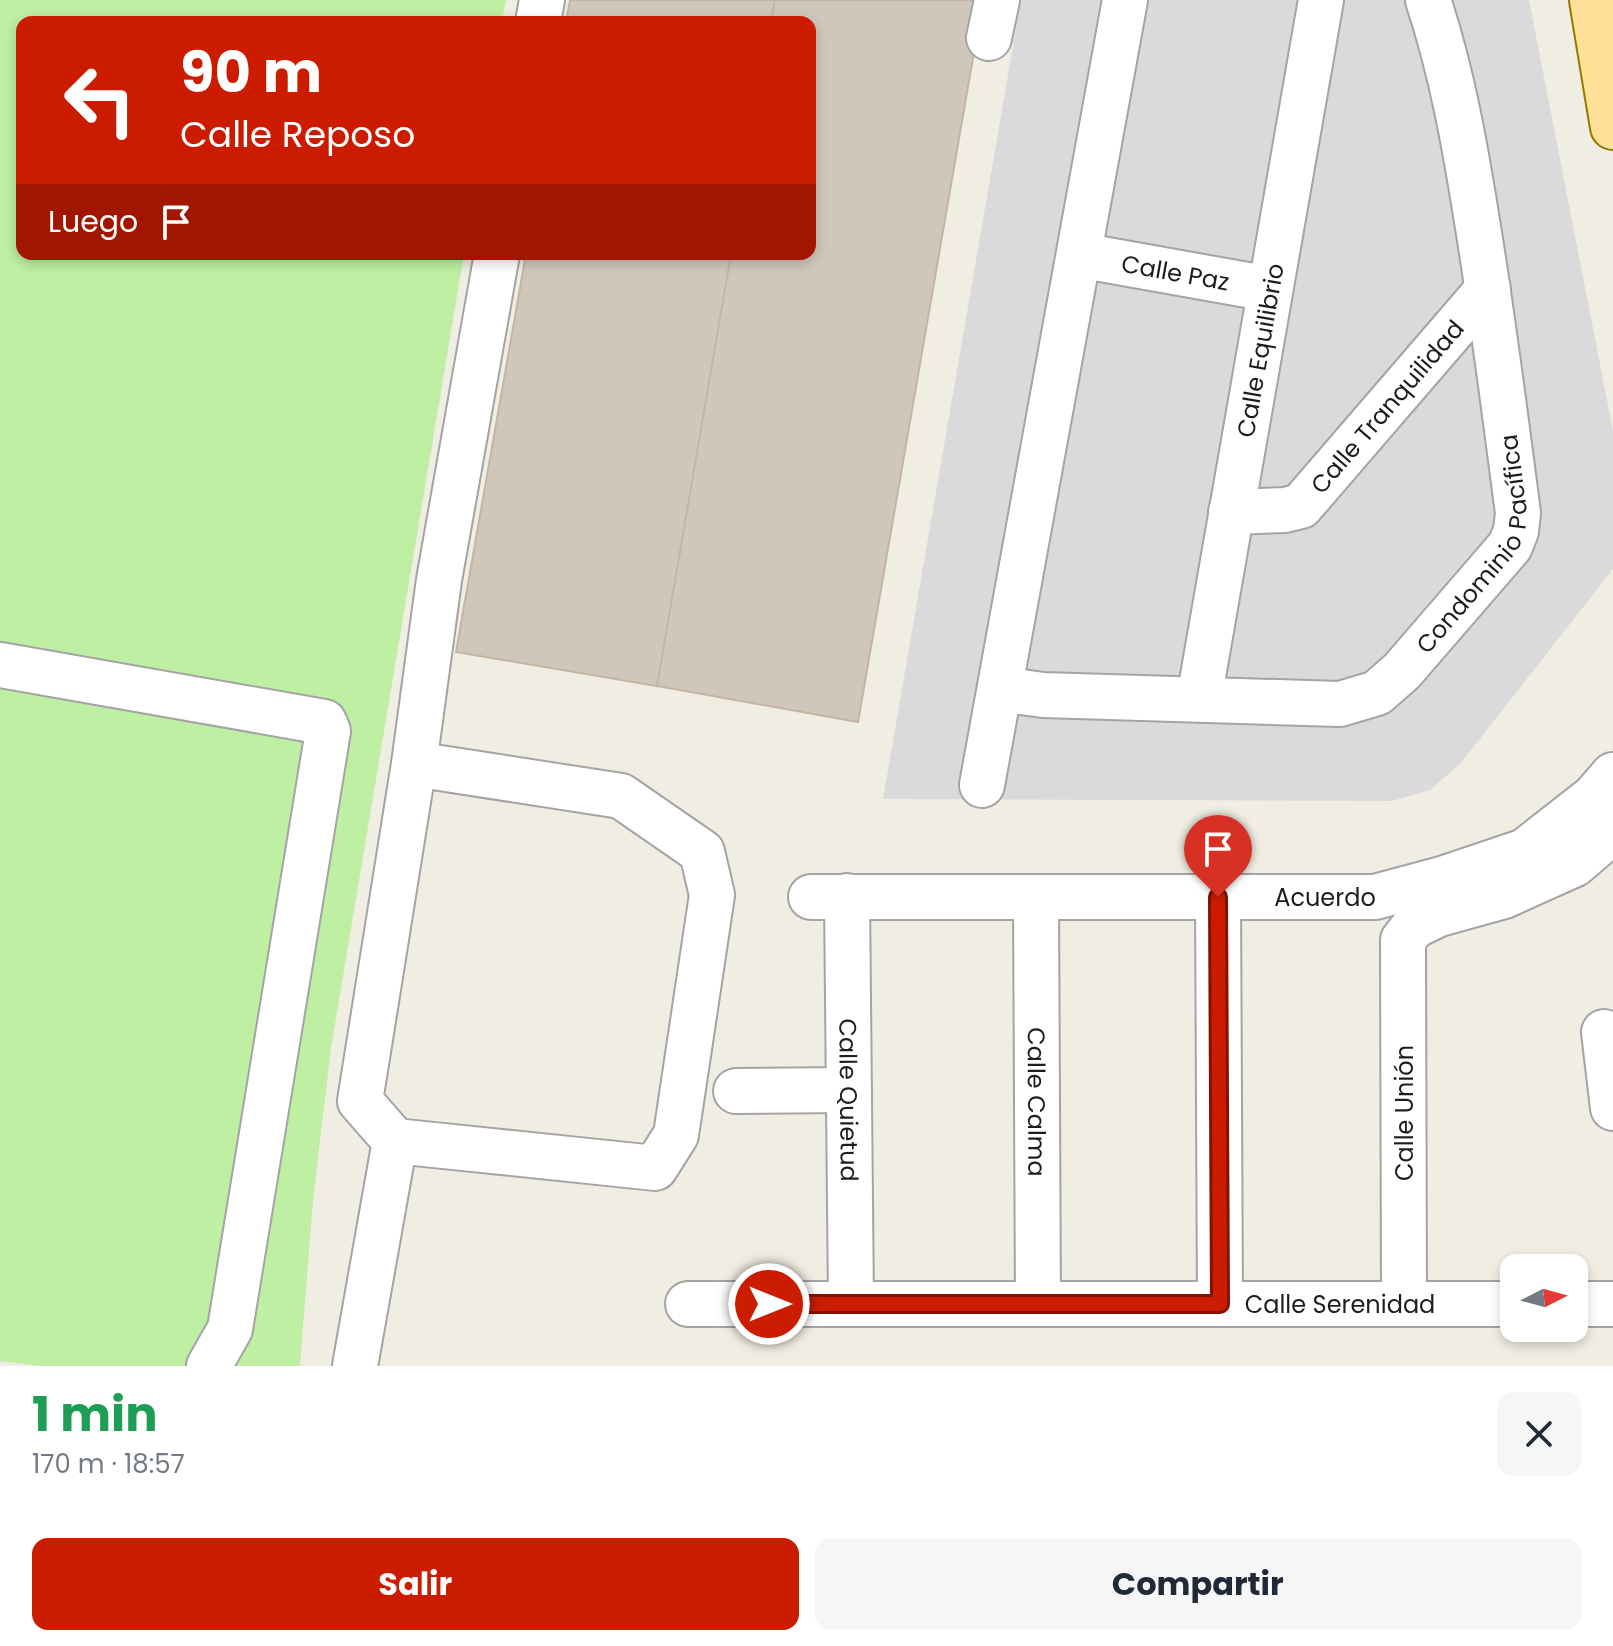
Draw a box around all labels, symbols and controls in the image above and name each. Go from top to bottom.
text: 90 m [180,33,322,112]
icon: left [48,48,152,152]
text: Calle Reposo [180,109,415,160]
text: Luego [48,200,138,243]
icon: arrive [154,200,198,244]
street label: Calle Paz [1119,246,1232,298]
street label: Calle Equilibrio [1228,261,1291,440]
street label: Calle Tranquilidad [1303,313,1471,500]
street label: Condominio Pacífica [1408,432,1535,660]
pin [1184,815,1252,897]
icon: arrive [1196,827,1240,871]
street label: Acuerdo [1274,881,1376,914]
street label: Calle Quietud [832,1018,866,1182]
street label: Calle Calma [1020,1027,1054,1177]
street label: Calle Unión [1388,1045,1421,1181]
north arrow [1500,1254,1588,1342]
map controls [1500,1254,1588,1342]
position arrow [727,1262,811,1346]
street label: Calle Serenidad [1245,1288,1435,1321]
text: 1 min [32,1381,158,1448]
button: close [1497,1392,1581,1476]
text: 170 m · 18:57 [32,1446,185,1482]
button: Salir [32,1538,799,1630]
button: Compartir [815,1538,1581,1630]

